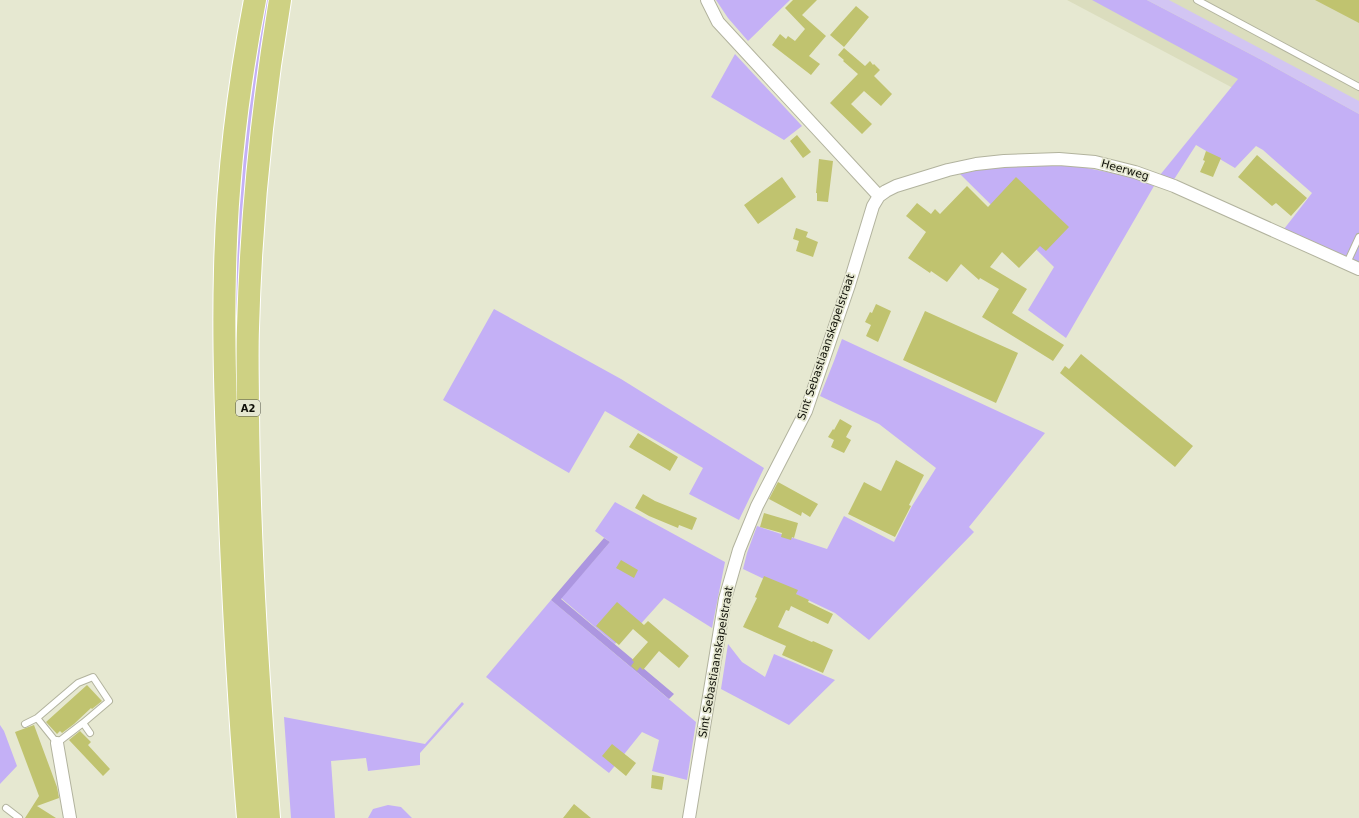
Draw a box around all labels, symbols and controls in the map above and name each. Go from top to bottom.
street label: Heerweg [1100,157,1150,183]
street label: Sint Sebastiaanskapelstraat [795,272,857,422]
road number: A2 [236,400,260,416]
street label: Sint Sebastiaanskapelstraat [696,585,736,739]

